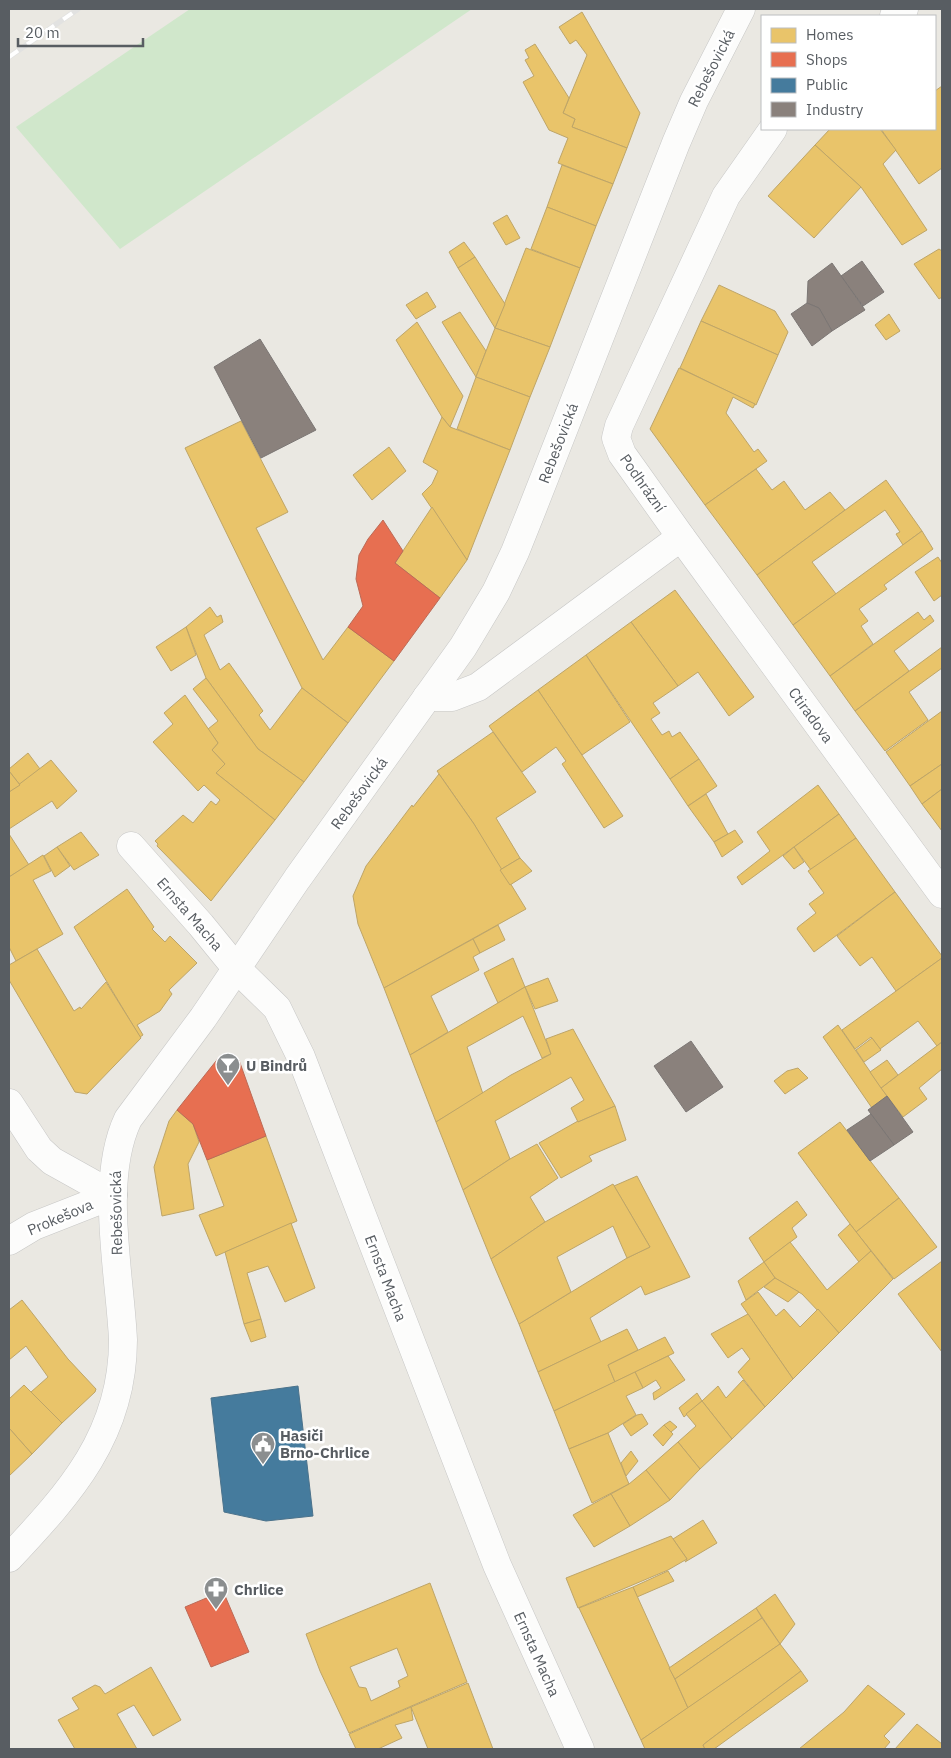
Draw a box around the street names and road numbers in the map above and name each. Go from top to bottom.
street label: Rebešovická [683,26,739,110]
street label: Rebešovická [534,400,582,486]
street label: Podhrázní [616,450,670,516]
street label: Ctiradova [784,684,838,746]
street label: Rebešovická [326,753,392,833]
street label: Ernsta Macha [153,873,227,955]
street label: Rebešovická [106,1171,126,1255]
street label: Prokešova [24,1195,96,1239]
street label: Ernsta Macha [361,1232,411,1324]
street label: Ernsta Macha [510,1609,564,1699]

